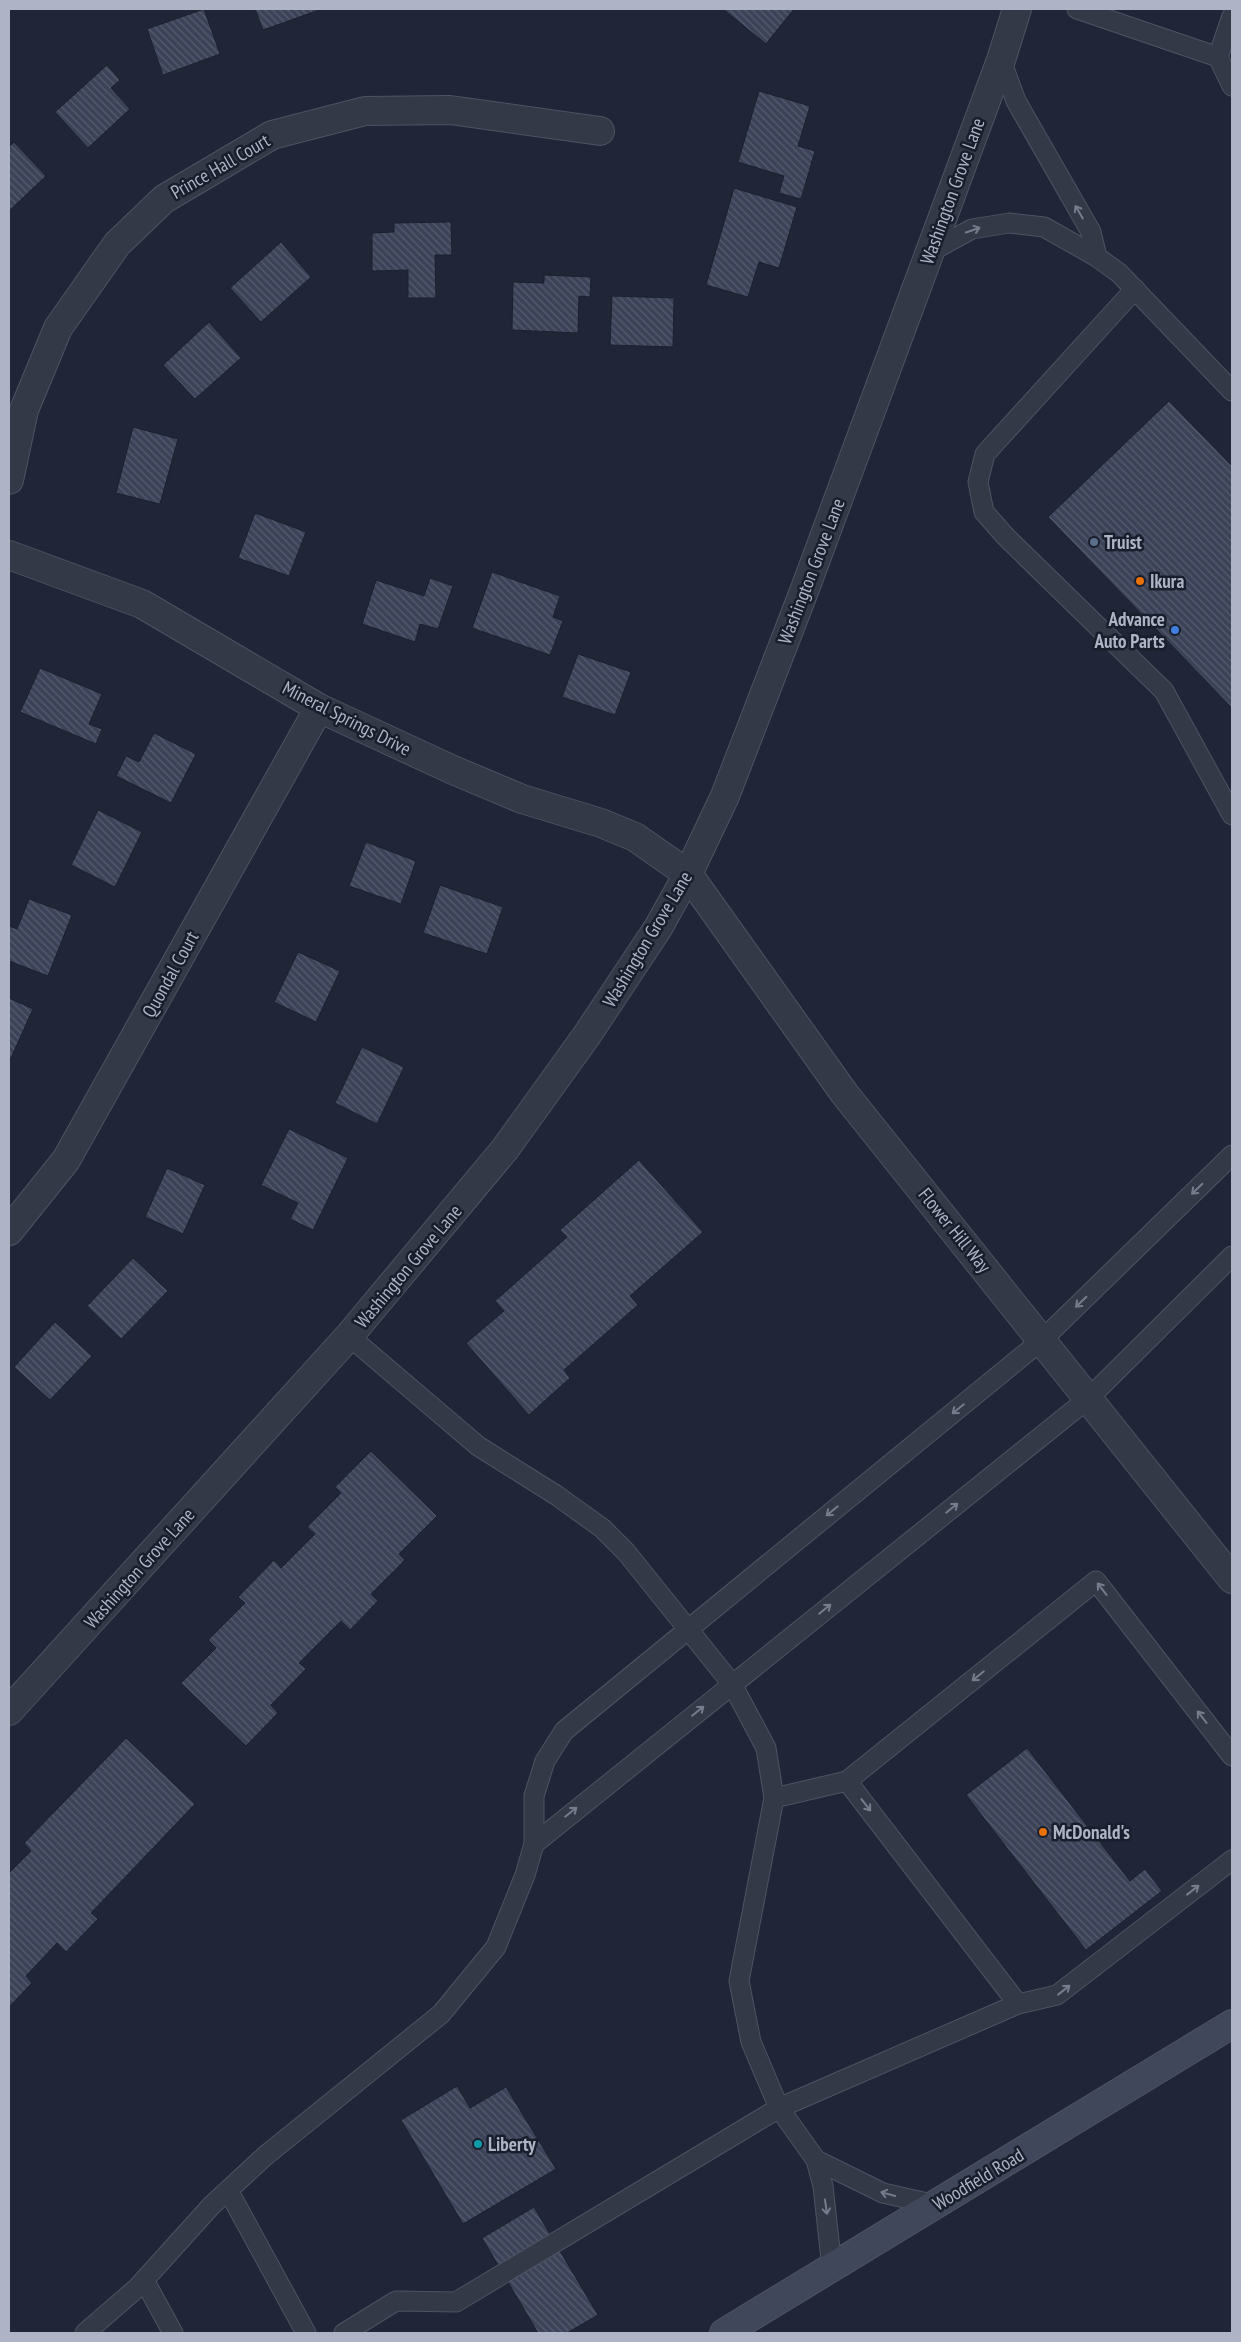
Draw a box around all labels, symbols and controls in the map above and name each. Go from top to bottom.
street label: Washington Grove Lane [914,114,990,267]
street label: Prince Hall Court [166,128,274,204]
one-way arrow [1074,205,1084,219]
one-way arrow [964,225,980,234]
street label: Washington Grove Lane [772,495,850,647]
place label: Truist [1104,530,1142,554]
marker: Truist [1088,536,1100,548]
place label: Ikura [1150,569,1184,593]
marker: Ikura [1134,575,1146,587]
place label: Advance Auto Parts [1093,607,1165,653]
marker: Advance Auto Parts [1169,624,1181,636]
street label: Mineral Springs Drive [279,675,415,761]
street label: Washington Grove Lane [597,867,697,1011]
street label: Quondal Court [136,926,204,1021]
street label: Flower Hill Way [914,1183,997,1278]
one-way arrow [1191,1183,1204,1195]
street label: Washington Grove Lane [349,1199,467,1333]
one-way arrow [1074,1296,1087,1308]
one-way arrow [952,1403,965,1414]
one-way arrow [945,1502,958,1513]
street label: Washington Grove Lane [79,1503,200,1633]
one-way arrow [826,1506,839,1517]
one-way arrow [1097,1583,1108,1596]
one-way arrow [818,1604,831,1615]
one-way arrow [971,1671,984,1682]
one-way arrow [691,1705,704,1716]
one-way arrow [1197,1711,1208,1724]
one-way arrow [860,1798,871,1811]
one-way arrow [565,1807,578,1818]
place label: McDonald's [1053,1820,1130,1844]
marker: McDonald's [1037,1826,1049,1838]
one-way arrow [1186,1885,1199,1896]
one-way arrow [1057,1984,1070,1995]
place label: Liberty [488,2132,536,2156]
marker: Liberty [472,2138,484,2150]
street label: Woodfield Road [928,2142,1028,2216]
one-way arrow [881,2189,897,2198]
one-way arrow [822,2199,832,2215]

